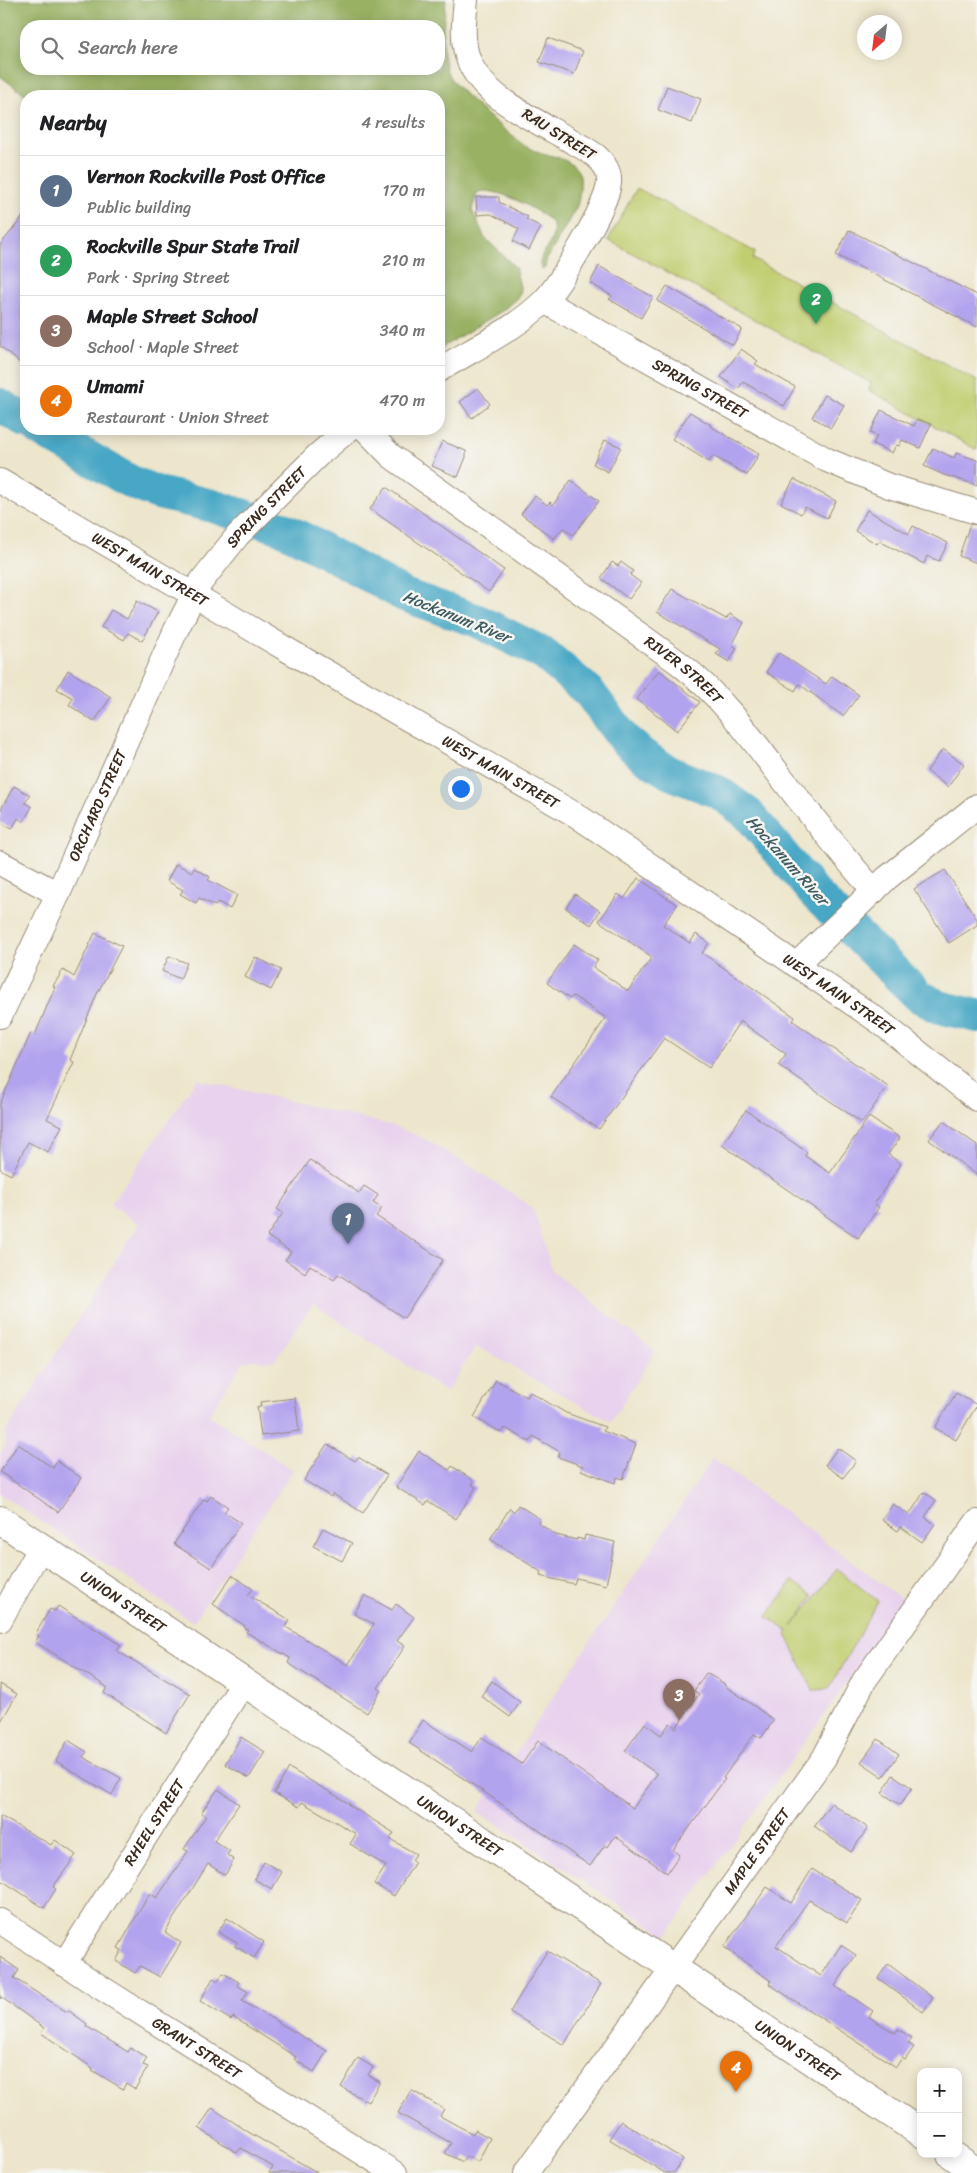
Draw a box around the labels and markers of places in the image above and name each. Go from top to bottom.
pin: 2 [800,283,832,324]
pin: 1 [332,1203,364,1244]
pin: 3 [663,1679,695,1720]
pin: 4 [720,2051,752,2092]

